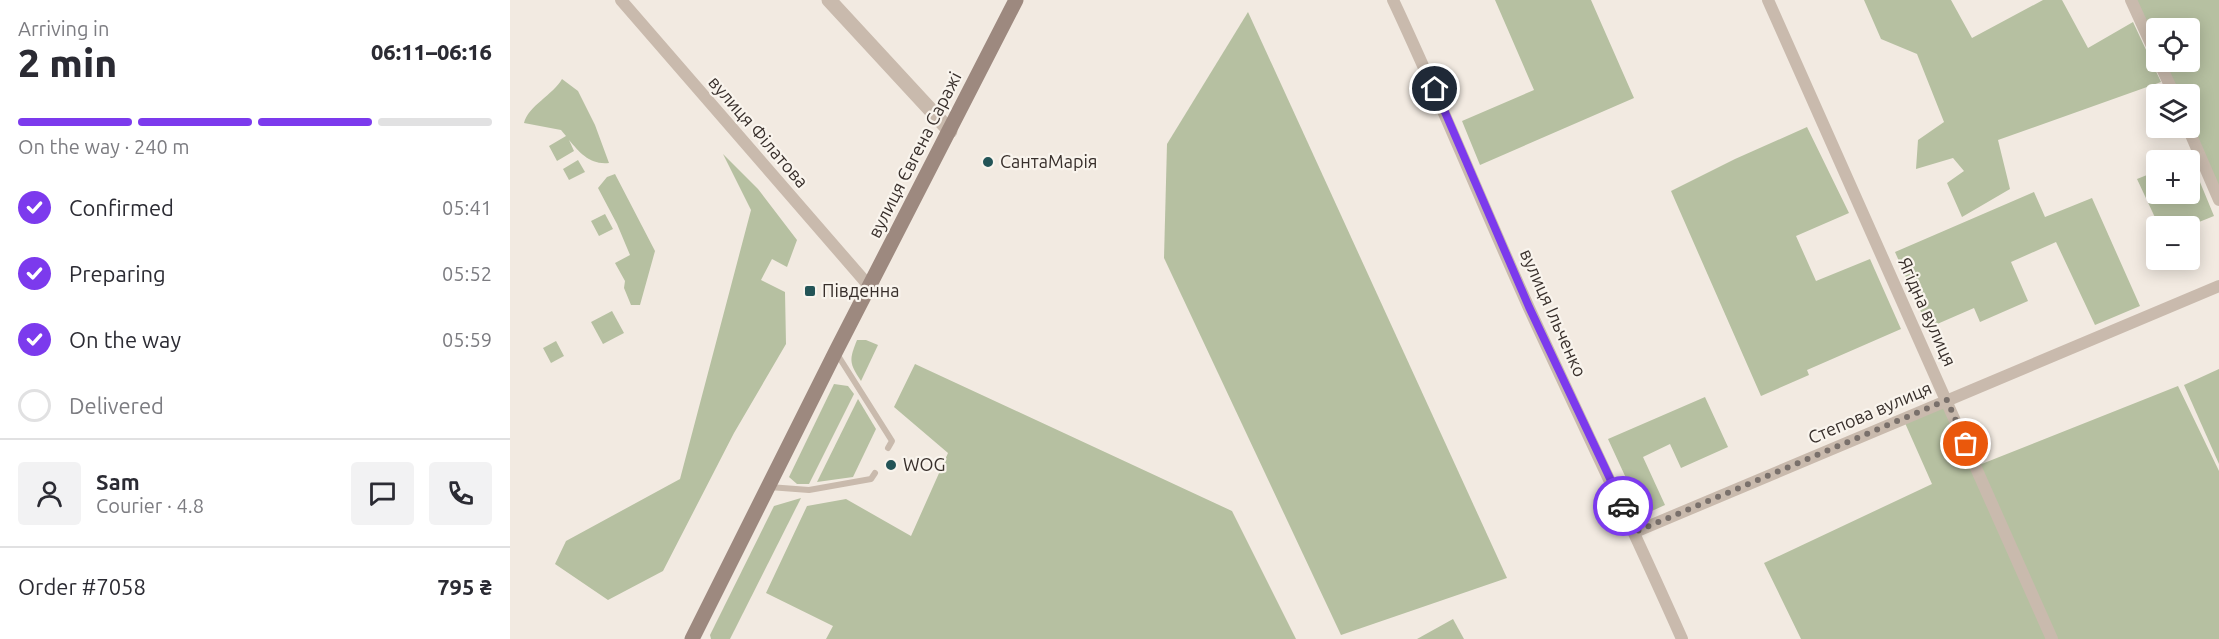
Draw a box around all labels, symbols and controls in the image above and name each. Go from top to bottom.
text: Arriving in [18,17,109,40]
map controls [2146,18,2200,270]
button: locate [2146,18,2200,72]
text: 06:11–06:16 [371,39,492,64]
text: 2 min [18,41,117,84]
pin [1409,63,1460,114]
street label: вулиця Євгена Саражі [863,68,965,241]
street label: вулиця Філатова [705,72,813,191]
icon: home [1418,72,1451,105]
button: layers [2146,84,2200,138]
text: On the way · 240 m [18,135,190,158]
button: + [2146,150,2200,204]
place label: СантаМарія [1000,151,1098,171]
marker: СантаМарія [981,155,995,169]
icon: check [18,191,51,224]
text: Confirmed [69,195,174,220]
text: 05:41 [442,196,492,219]
button: − [2146,216,2200,270]
street label: вулиця Ільченко [1517,246,1591,379]
street label: Ягідна вулиця [1895,254,1961,369]
icon: check [18,257,51,290]
text: Preparing [69,261,166,286]
text: 05:52 [442,262,492,285]
place label: Південна [822,280,900,300]
marker: Південна [803,284,817,298]
icon: check [18,323,51,356]
text: On the way [69,327,181,352]
text: 05:59 [442,328,492,351]
street label: Степова вулиця [1805,377,1934,447]
text: Delivered [69,393,164,418]
pin [1940,418,1991,469]
icon: bag [1949,427,1982,460]
place label: WOG [903,454,946,474]
marker: WOG [884,458,898,472]
button: person [18,462,81,525]
button: chat [351,462,414,525]
button: phone [429,462,492,525]
text: Sam [96,469,140,494]
courier [1593,476,1653,536]
icon: car [1607,490,1640,523]
text: Courier · 4.8 [96,494,204,517]
text: Order #7058 [18,574,146,599]
text: 795 ₴ [437,574,492,599]

